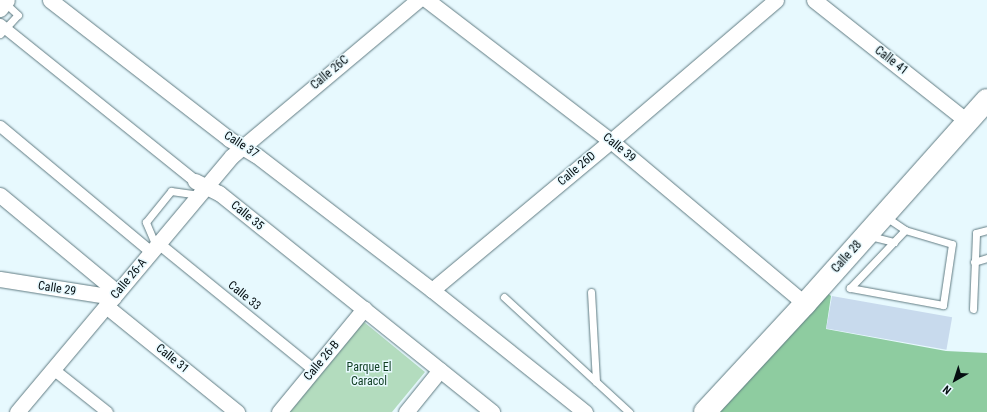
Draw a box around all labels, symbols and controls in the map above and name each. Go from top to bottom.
street label: Calle 41 [871,44,911,78]
street label: Calle 26C [308,53,352,93]
street label: Calle 37 [221,129,261,161]
street label: Calle 39 [600,130,638,166]
street label: Calle 26D [555,149,599,189]
street label: Calle 35 [228,198,266,234]
street label: Calle 28 [829,238,865,276]
street label: Calle 26-A [108,256,150,302]
street label: Calle 33 [225,278,263,314]
street label: Calle 29 [37,279,77,299]
street label: Calle 26-B [301,338,343,384]
street label: Calle 31 [153,341,191,377]
north arrow [935,360,975,400]
park label: Parque El Caracol [347,361,391,389]
text: N [940,383,954,397]

